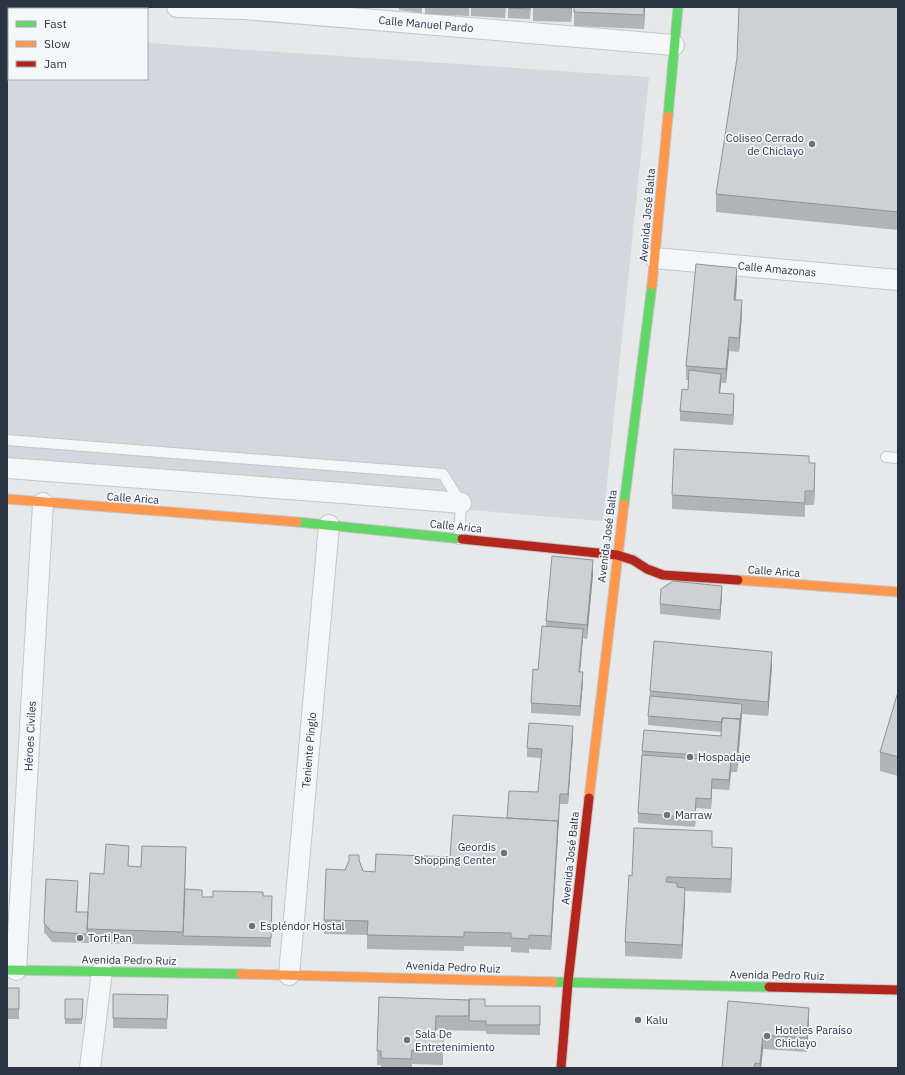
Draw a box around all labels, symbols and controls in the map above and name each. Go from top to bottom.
legend [8,8,148,80]
street label: Calle Manuel Pardo [378,13,474,35]
text: Fast [44,16,67,31]
text: Slow [44,36,70,51]
text: Jam [44,56,67,71]
place label: Coliseo Cerrado de Chiclayo [726,131,804,158]
marker: Coliseo Cerrado de Chiclayo [807,139,817,149]
street label: Avenida José Balta [636,168,658,262]
street label: Calle Amazonas [737,259,817,279]
street label: Calle Arica [106,489,160,507]
street label: Avenida José Balta [594,489,620,583]
street label: Calle Arica [429,516,483,536]
street label: Calle Arica [747,562,801,580]
street label: Héroes Civiles [21,701,39,771]
street label: Teniente Pinglo [299,712,319,788]
place label: Hospadaje [698,750,751,764]
marker: Hospadaje [685,752,695,762]
place label: Marraw [675,808,713,822]
marker: Marraw [662,810,672,820]
street label: Avenida José Balta [558,811,582,905]
place label: Geordis Shopping Center [414,840,496,867]
marker: Geordis Shopping Center [499,848,509,858]
place label: Espléndor Hostal [260,919,345,933]
marker: Espléndor Hostal [247,921,257,931]
place label: Torti Pan [88,931,132,945]
marker: Torti Pan [75,933,85,943]
street label: Avenida Pedro Ruiz [81,952,177,968]
street label: Avenida Pedro Ruiz [405,958,501,976]
street label: Avenida Pedro Ruiz [729,967,825,983]
place label: Kalu [646,1013,668,1027]
marker: Kalu [633,1015,643,1025]
place label: Hoteles Paraíso Chiclayo [775,1023,852,1050]
place label: Sala De Entretenimiento [415,1027,495,1054]
marker: Hoteles Paraíso Chiclayo [762,1031,772,1041]
marker: Sala De Entretenimiento [402,1035,412,1045]

